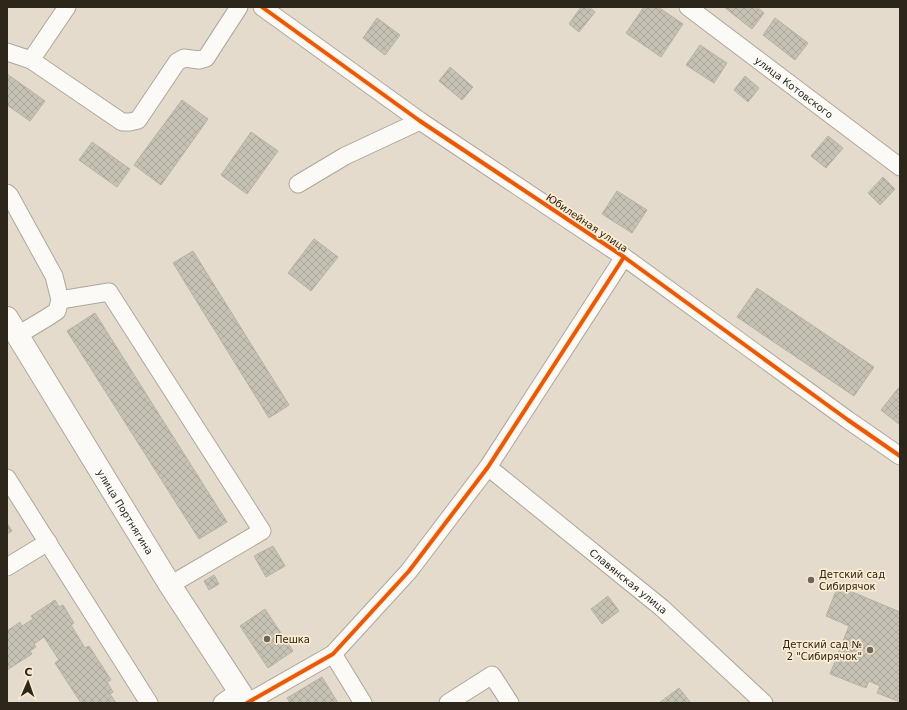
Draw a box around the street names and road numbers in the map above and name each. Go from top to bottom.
street label: улица Котовского [753,54,835,120]
street label: Юбилейная улица [544,192,630,254]
street label: улица Портнягина [95,467,155,556]
street label: Славянская улица [588,546,670,616]

